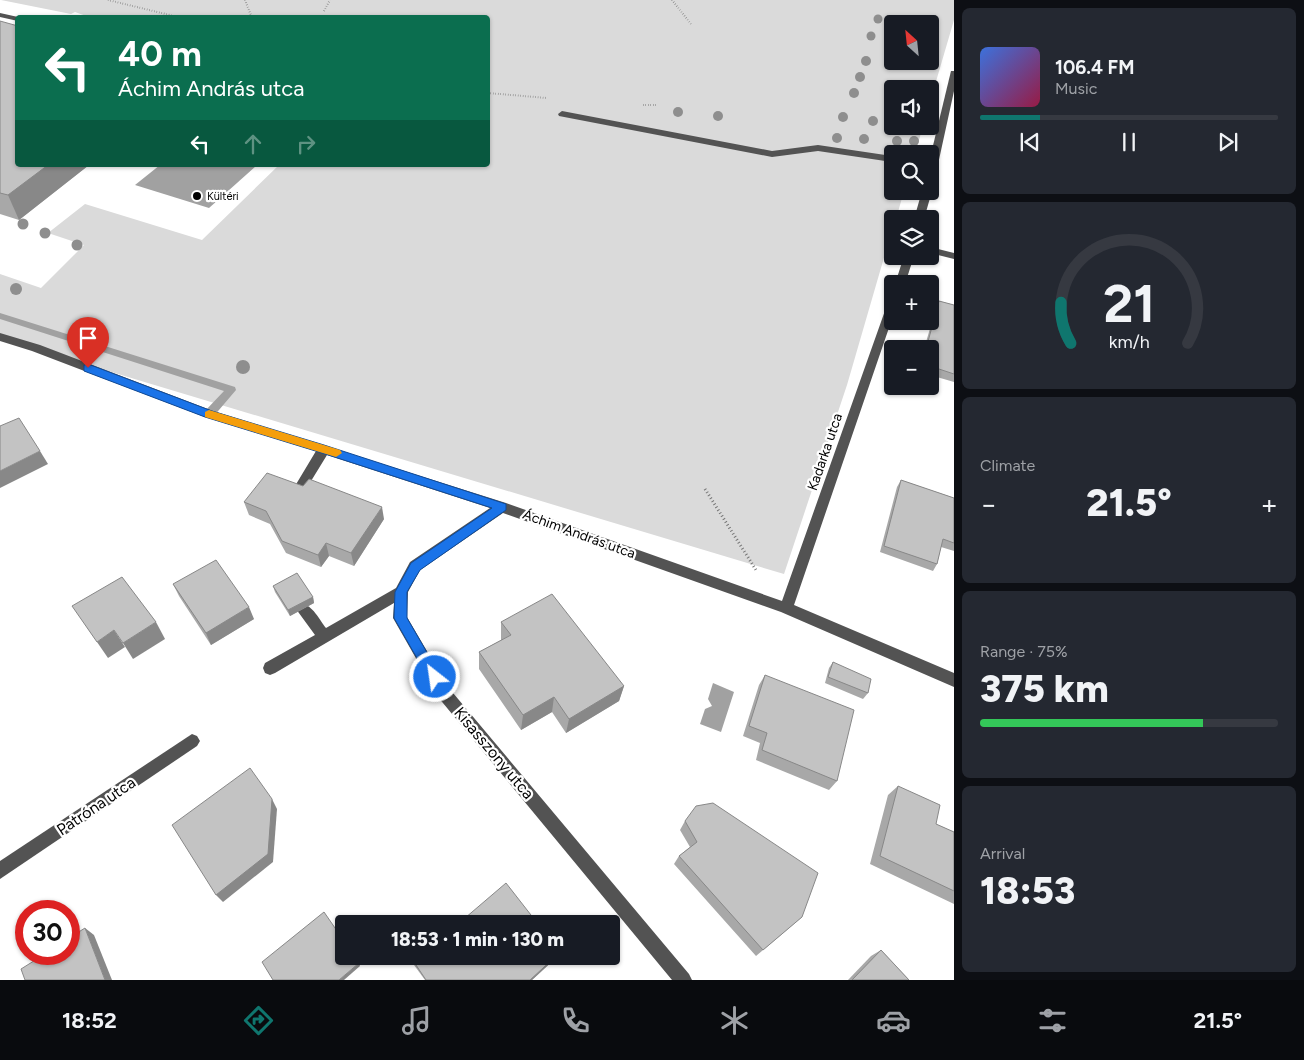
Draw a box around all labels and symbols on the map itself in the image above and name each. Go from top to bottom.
north arrow [884,15,939,70]
marker: Kültéri [191,190,203,202]
place label: Kültéri [207,190,239,203]
pin [67,317,109,368]
street label: Kadarka utca [804,411,846,493]
street label: Áchim András utca [520,506,638,562]
position arrow [408,650,460,702]
street label: Kisasszony utca [450,703,538,803]
street label: Patróna utca [53,773,139,839]
speed limit sign: 30 [15,900,80,965]

